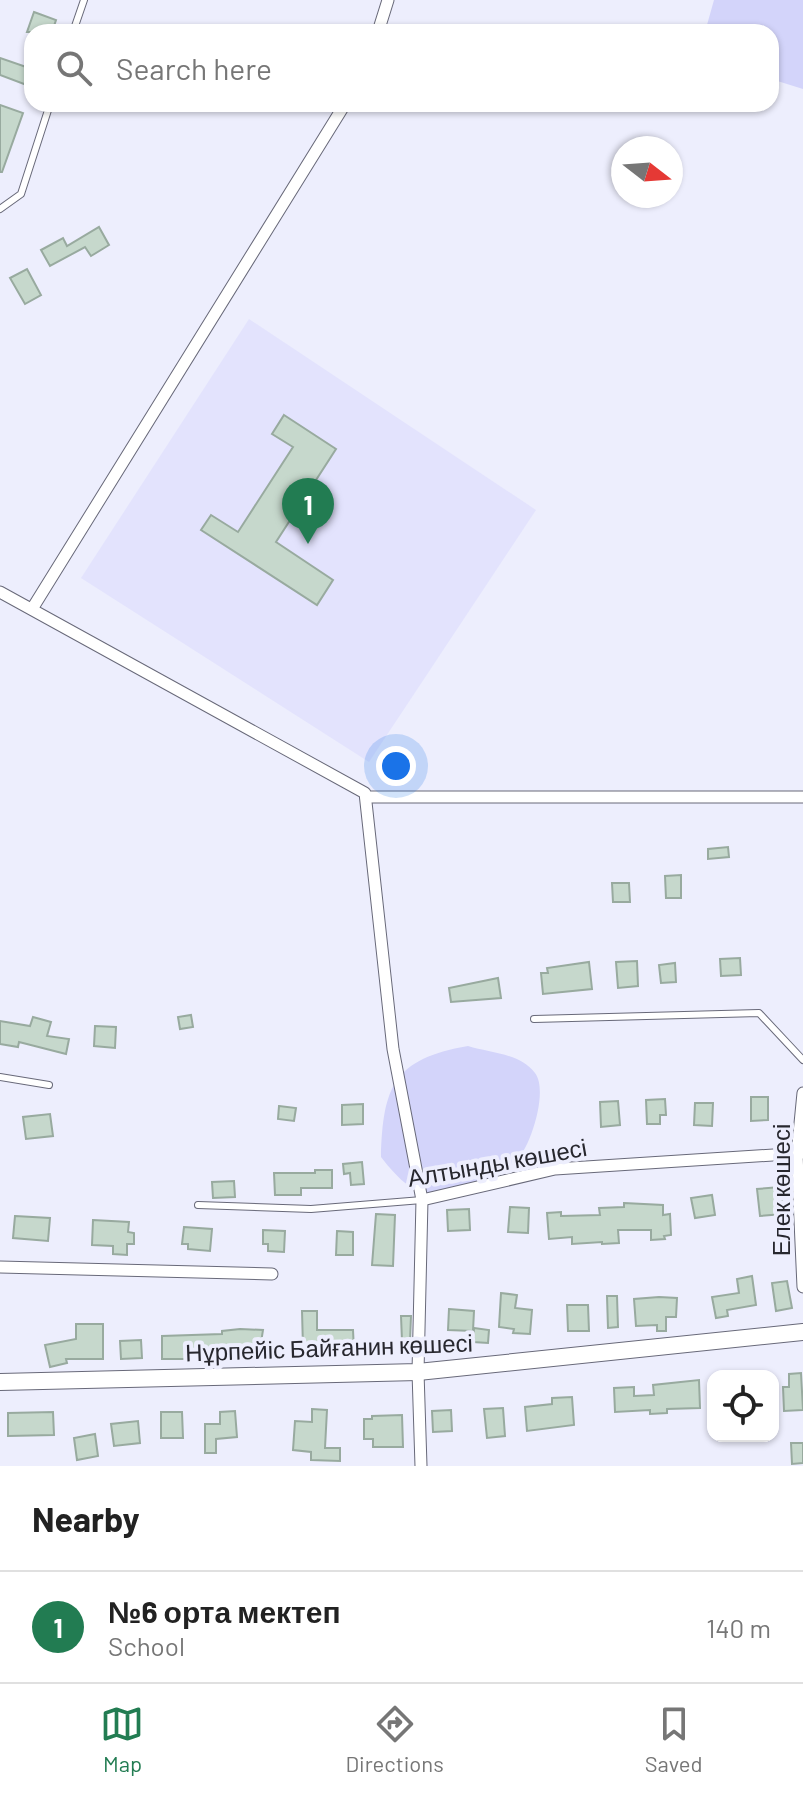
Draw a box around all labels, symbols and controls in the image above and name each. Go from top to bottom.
search box [24,24,779,112]
icon: search [52,46,96,90]
text: Search here [116,50,272,86]
north arrow [611,136,683,208]
pin: 1 [282,478,334,544]
your location [376,746,416,786]
street label: Елек көшесі [766,1124,795,1256]
street label: Алтынды көшесі [405,1132,589,1192]
street label: Нұрпейіс Байғанин көшесі [185,1327,473,1367]
map controls [707,1370,779,1442]
button: locate [707,1370,779,1442]
text: Nearby [32,1498,140,1539]
text: №6 орта мектеп [108,1593,341,1629]
text: 1 [53,1612,63,1643]
text: 140 m [706,1612,771,1643]
text: School [108,1630,185,1661]
tab: Map [100,1702,144,1776]
tab: Directions [345,1702,444,1776]
tab: Saved [645,1702,702,1776]

